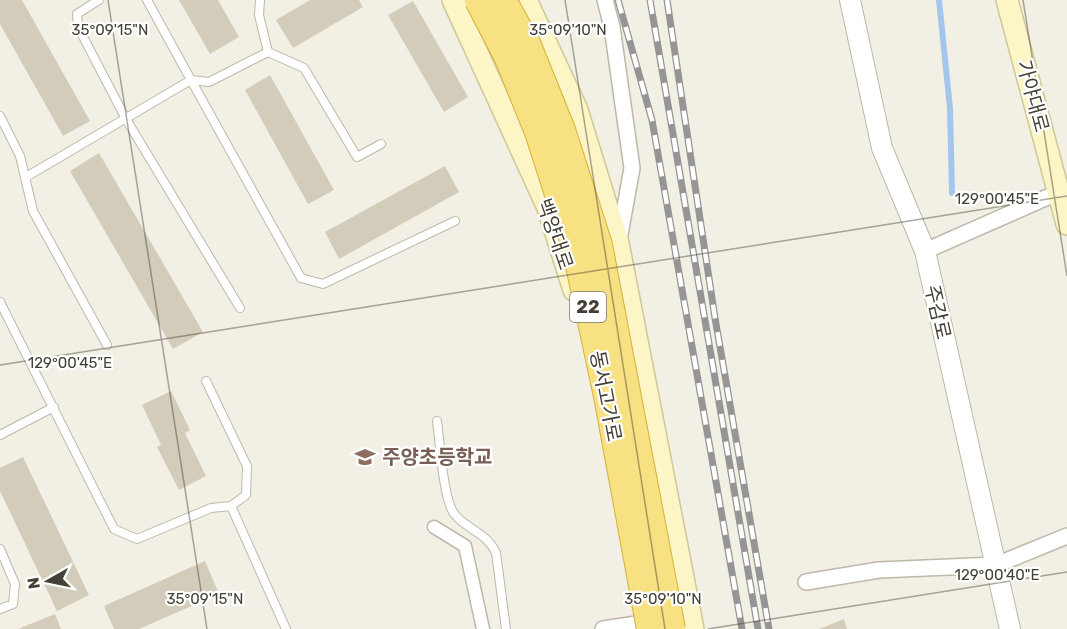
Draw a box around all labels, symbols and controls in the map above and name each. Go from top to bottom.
text: 35°09'15"N [72,21,148,39]
text: 35°09'10"N [529,21,607,39]
street label: 가야대로 [1012,57,1054,135]
text: 129°00'45"E [955,190,1039,208]
street label: 백양대로 [532,195,578,273]
street label: 주감로 [920,282,956,342]
road number: 22 [570,292,606,322]
street label: 동서고가로 [585,349,627,443]
text: 129°00'45"E [28,354,112,372]
school or university icon: 주양초등학교 [353,445,377,469]
place label: 주양초등학교 [382,445,492,469]
north arrow [18,551,78,611]
text: 129°00'40"E [954,566,1040,584]
text: N [23,576,44,590]
text: 35°09'15"N [167,590,243,608]
text: 35°09'10"N [624,590,702,608]

